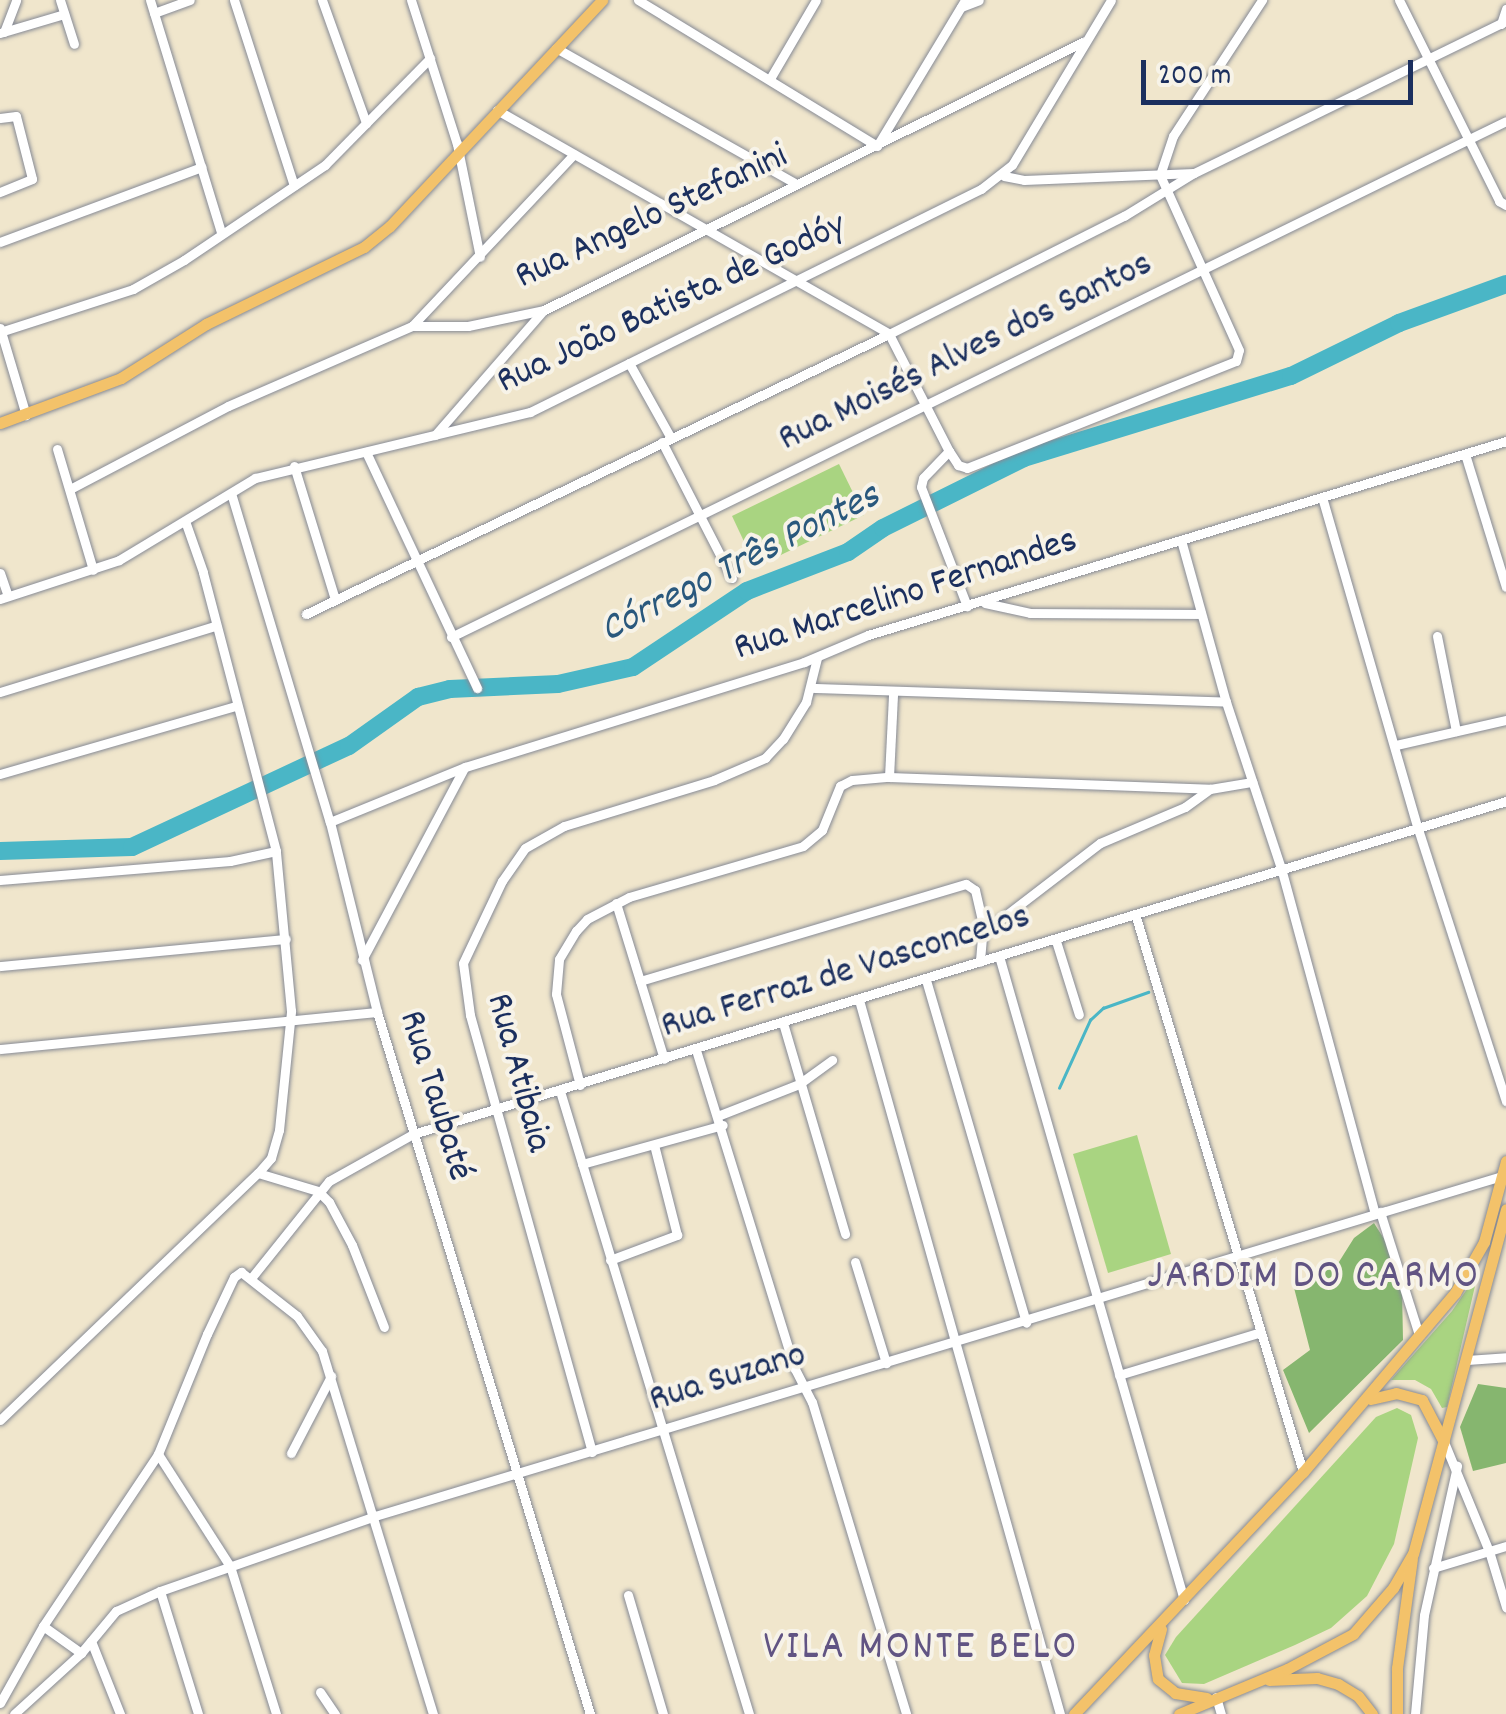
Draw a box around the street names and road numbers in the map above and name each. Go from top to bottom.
street label: Rua Angelo Stefanini [508,135,796,301]
street label: Rua João Batista de Godóy [490,204,854,406]
street label: Rua Moisés Alves dos Santos [772,243,1160,463]
street label: Rua Marcelino Fernandes [729,519,1083,673]
street label: Rua Ferraz de Vasconcelos [656,895,1036,1051]
street label: Rua Atibaia [474,989,560,1157]
street label: Rua Taubaté [387,1005,481,1187]
street label: Rua Suzano [644,1334,812,1424]

